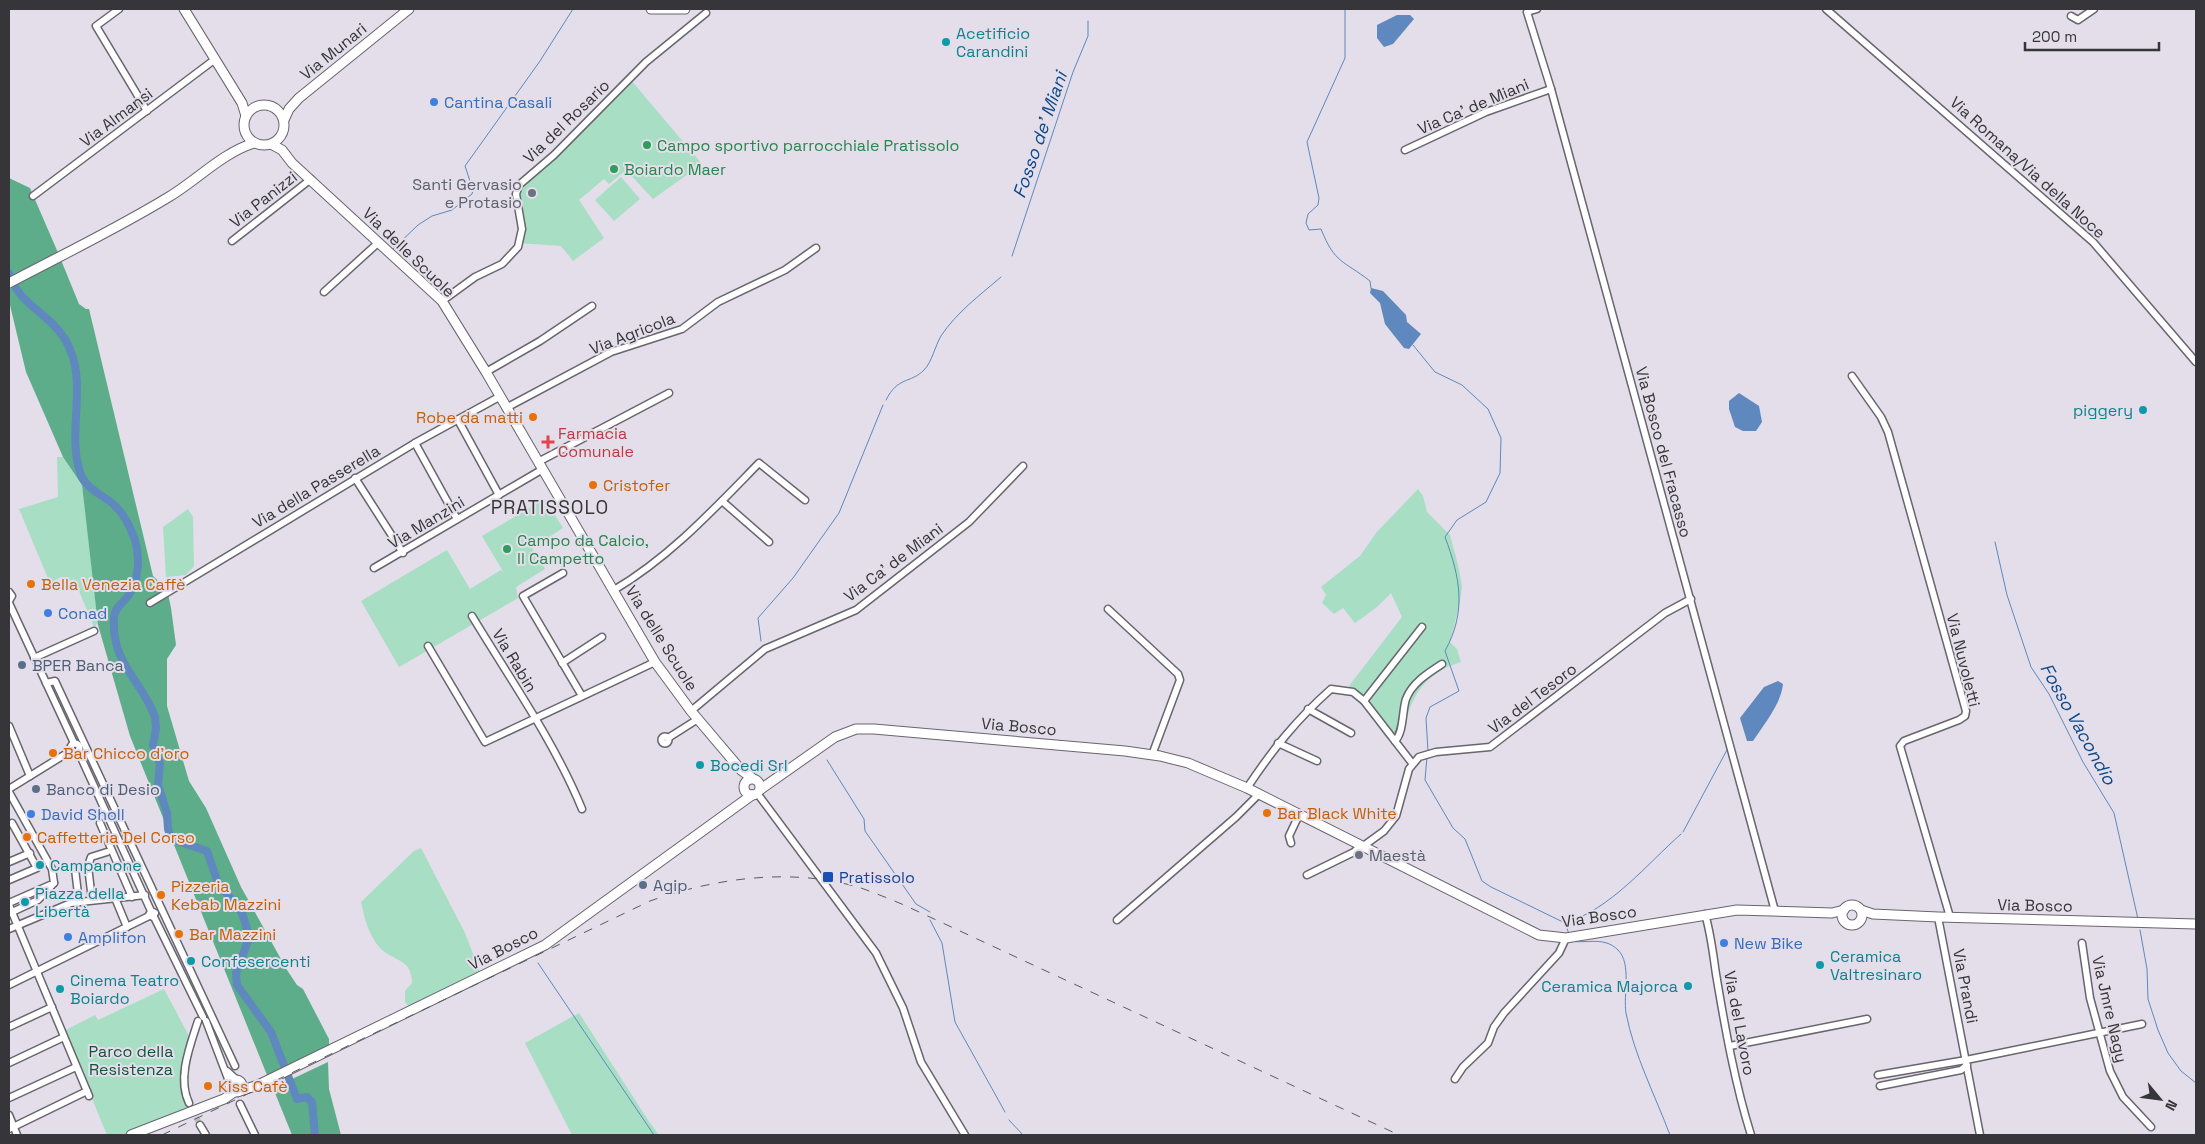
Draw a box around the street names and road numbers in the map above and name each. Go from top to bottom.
street label: Via Munari [296,18,371,85]
street label: Via Ca' de Miani [1414,74,1532,139]
street label: Via del Rosario [519,75,614,168]
street label: Via Almansi [76,83,157,152]
street label: Via Romana/Via della Noce [1945,92,2110,243]
street label: Via Panizzi [225,166,301,232]
street label: Via delle Scuole [358,203,459,302]
street label: Via Agricola [586,308,678,359]
street label: Via Bosco del Fracasso [1631,364,1696,540]
street label: Via della Passerella [249,440,384,533]
street label: Via Manzini [384,491,469,554]
street label: Via Ca' de Miani [840,518,947,607]
street label: Via delle Scuole [621,581,702,695]
street label: Via Nuvoletti [1942,611,1985,709]
street label: Via Rabin [487,625,542,696]
street label: Via del Tesoro [1484,658,1581,739]
street label: Via Bosco [980,713,1057,740]
street label: Via Bosco [1997,894,2073,917]
street label: Via Bosco [1560,901,1638,932]
street label: Via Bosco [465,922,542,975]
street label: Via Prandi [1948,947,1983,1025]
street label: Via Jmre Nagy [2087,954,2132,1065]
street label: Via del Lavoro [1719,969,1760,1077]

